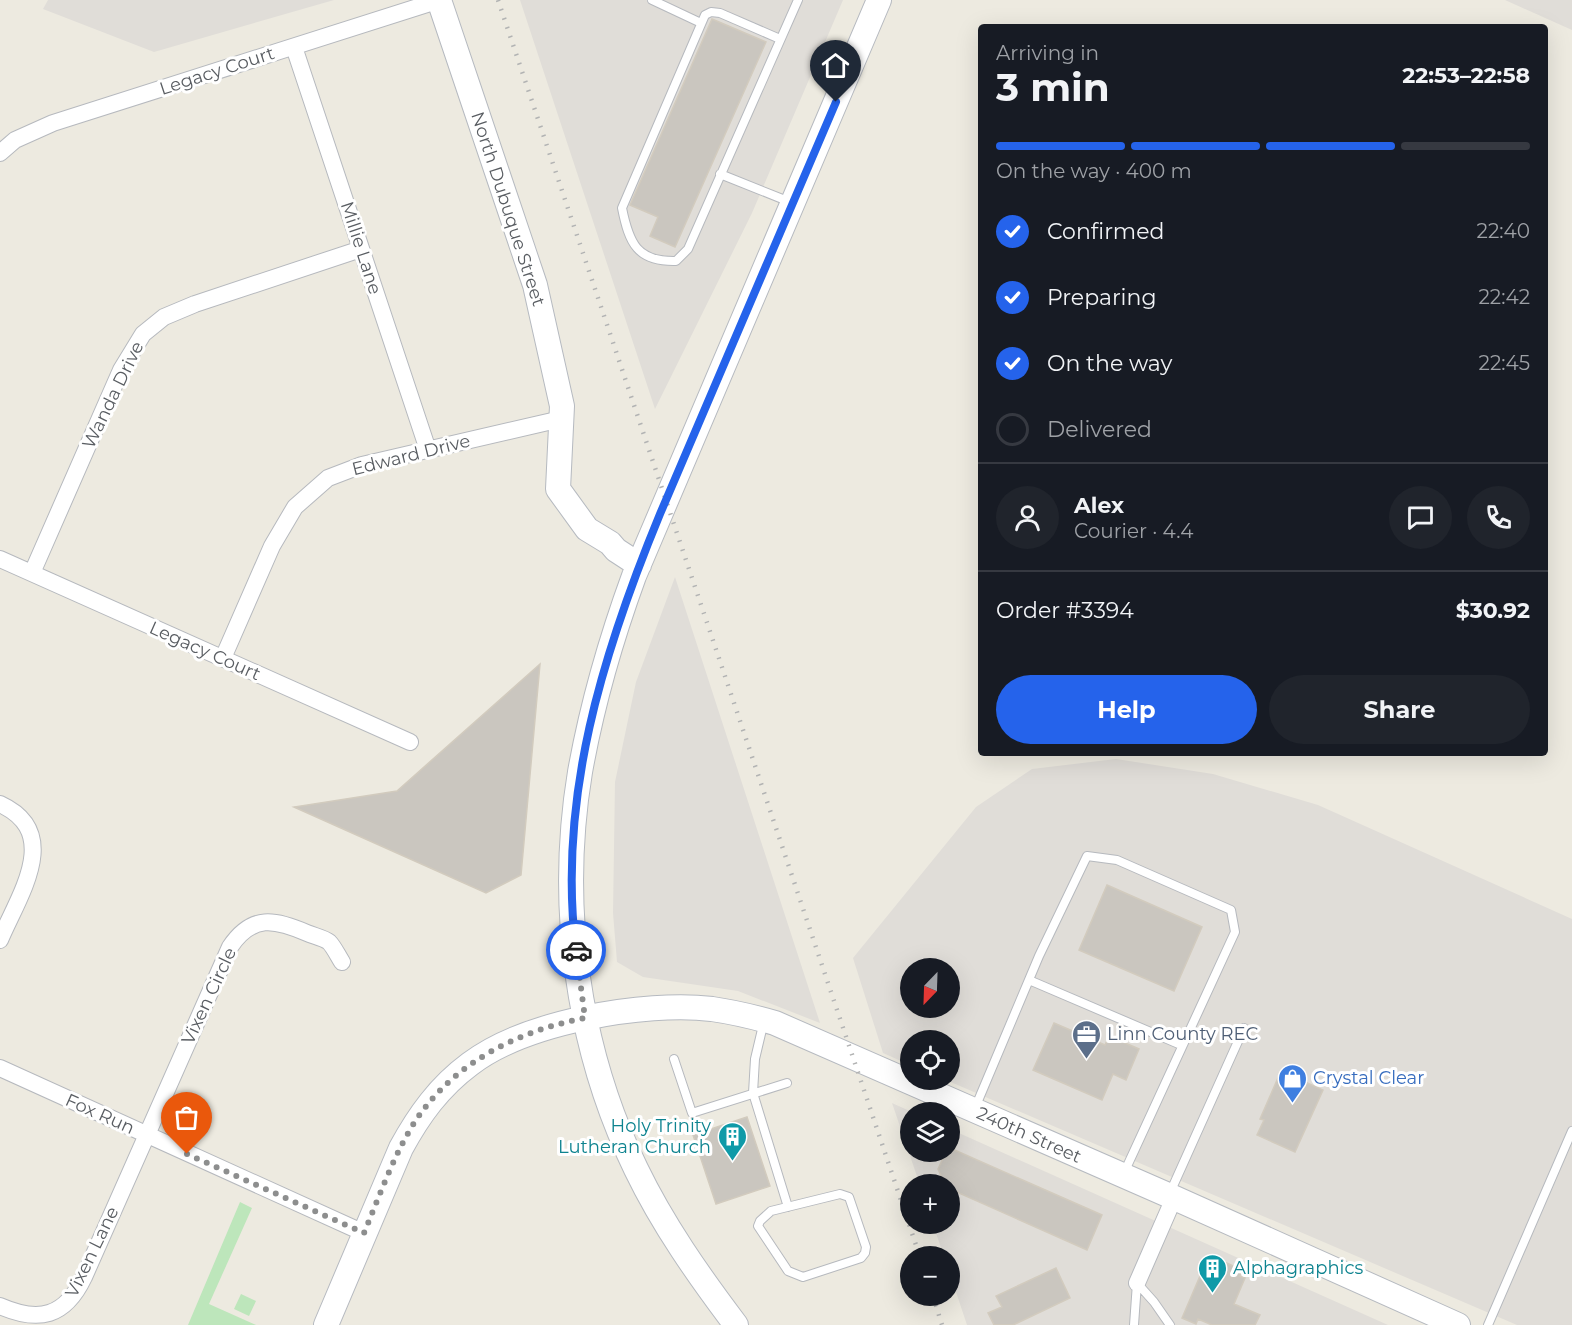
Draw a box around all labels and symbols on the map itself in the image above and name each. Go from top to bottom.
pin [810,40,861,102]
street label: Legacy Court [157,42,277,100]
street label: North Dubuque Street [466,109,550,309]
street label: Millie Lane [336,199,386,297]
street label: Wanda Drive [78,338,148,452]
street label: Edward Drive [350,430,473,480]
street label: Legacy Court [146,617,264,685]
courier [546,920,606,980]
street label: Vixen Circle [177,944,241,1048]
north arrow [900,958,960,1018]
office icon: Linn County REC [1070,1018,1102,1060]
place label: Linn County REC [1107,1023,1259,1045]
shop icon: Crystal Clear [1276,1062,1308,1104]
place label: Crystal Clear [1313,1067,1424,1089]
street label: Fox Run [62,1089,138,1139]
pin [161,1092,212,1154]
street label: 240th Street [973,1102,1085,1168]
place label: Holy Trinity Lutheran Church [558,1115,711,1158]
building icon: Holy Trinity Lutheran Church [716,1120,748,1162]
street label: Vixen Lane [61,1203,124,1301]
building icon: Alphagraphics [1196,1252,1228,1294]
place label: Alphagraphics [1233,1257,1364,1279]

